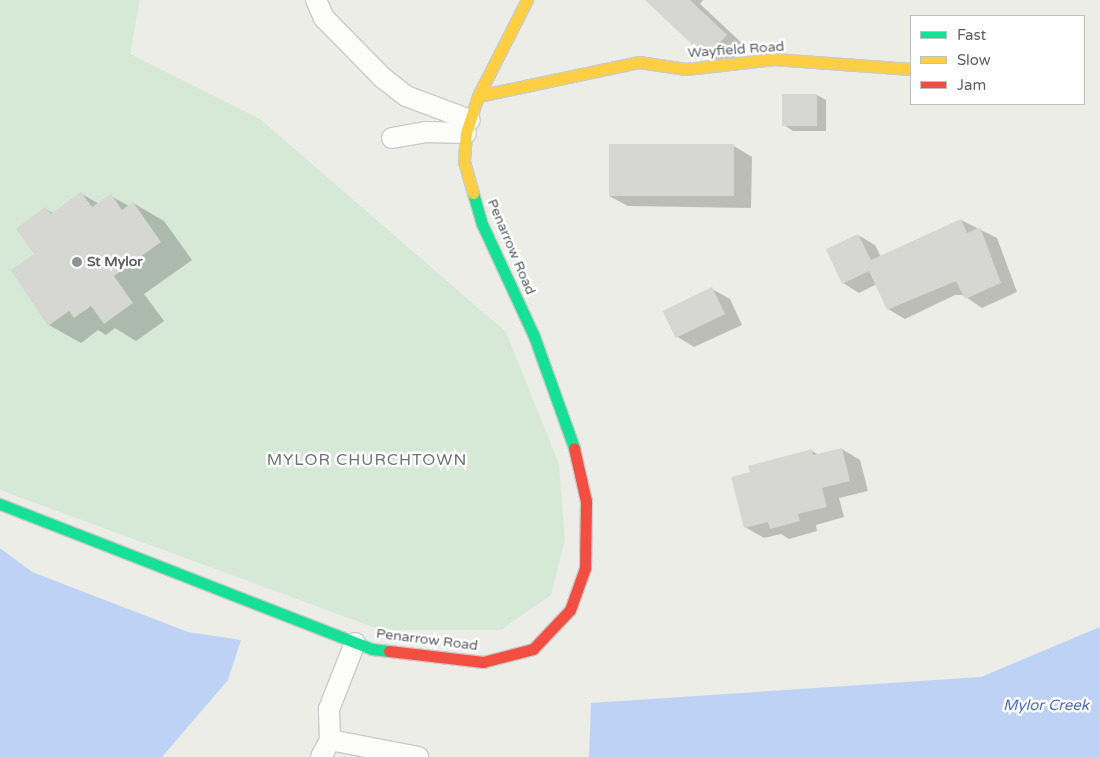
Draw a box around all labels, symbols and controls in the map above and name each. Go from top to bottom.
legend [910,15,1085,105]
text: Fast [957,26,986,44]
street label: Wayfield Road [687,38,785,62]
text: Slow [957,51,991,69]
text: Jam [957,76,986,94]
street label: Penarrow Road [483,197,539,297]
place label: St Mylor [87,254,143,270]
marker: St Mylor [71,256,83,268]
district label: MYLOR CHURCHTOWN [265,450,469,470]
street label: Penarrow Road [375,625,479,655]
water label: Mylor Creek [1003,697,1089,715]

